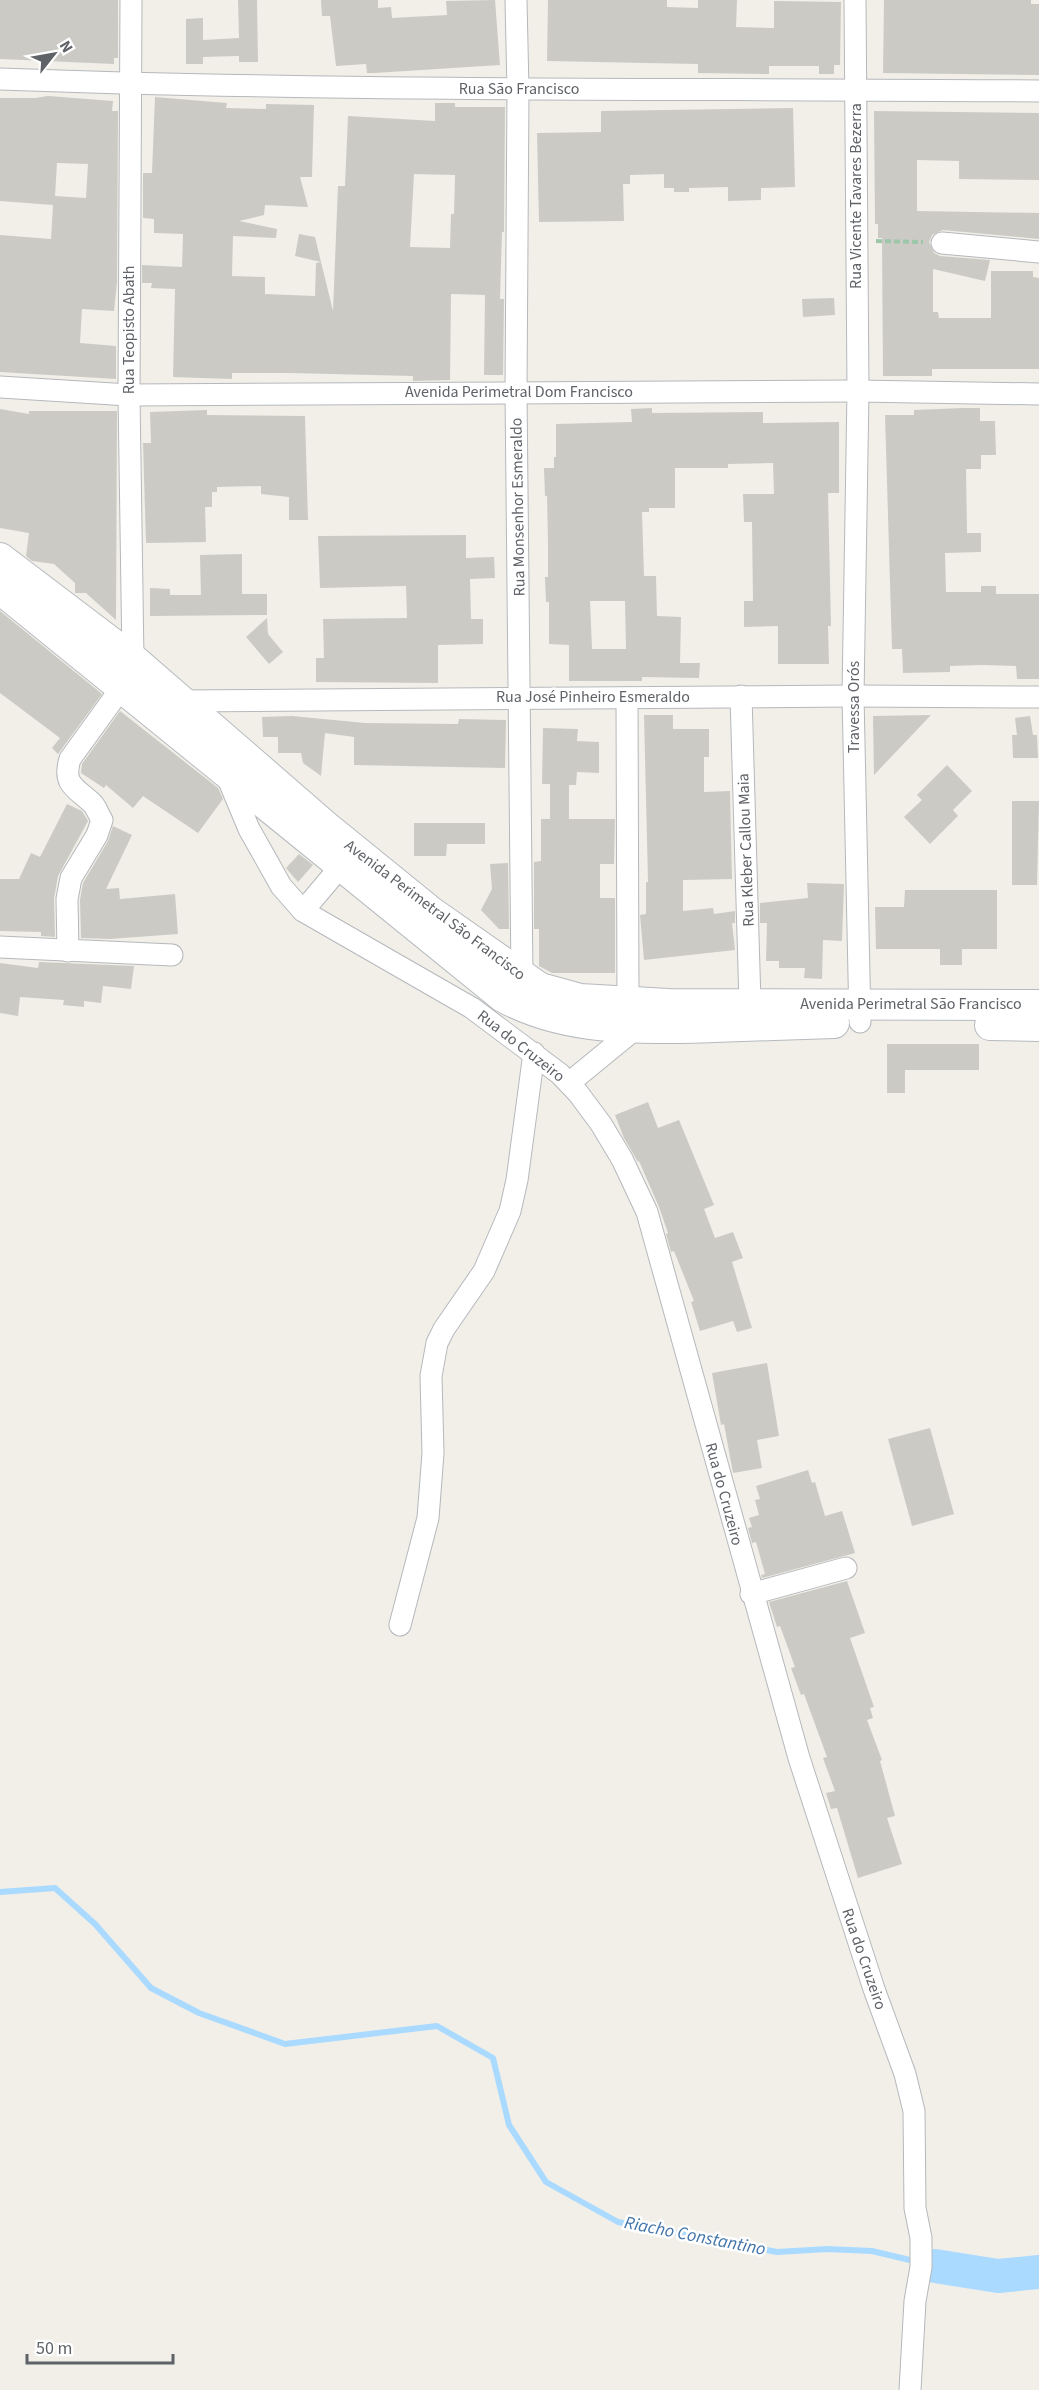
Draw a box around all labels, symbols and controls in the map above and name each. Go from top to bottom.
north arrow [24,24,84,84]
text: N [54,37,78,57]
street label: Rua São Francisco [459,78,579,100]
street label: Rua Vicente Tavares Bezerra [845,103,867,289]
street label: Rua Teopisto Abath [118,266,140,394]
street label: Avenida Perimetral Dom Francisco [405,381,633,403]
street label: Rua Monsenhor Esmeraldo [505,417,531,597]
street label: Travessa Orós [843,660,865,753]
street label: Rua José Pinheiro Esmeraldo [496,686,690,708]
street label: Rua Kleber Callou Maia [732,773,760,927]
street label: Avenida Perimetral São Francisco [340,835,530,985]
street label: Avenida Perimetral São Francisco [800,993,1022,1015]
street label: Rua do Cruzeiro [473,1005,569,1087]
street label: Rua do Cruzeiro [700,1440,748,1548]
street label: Rua do Cruzeiro [836,1905,892,2013]
water label: Riacho Constantino [622,2210,768,2262]
scale bar [27,2327,172,2365]
text: 50 m [36,2336,72,2361]

